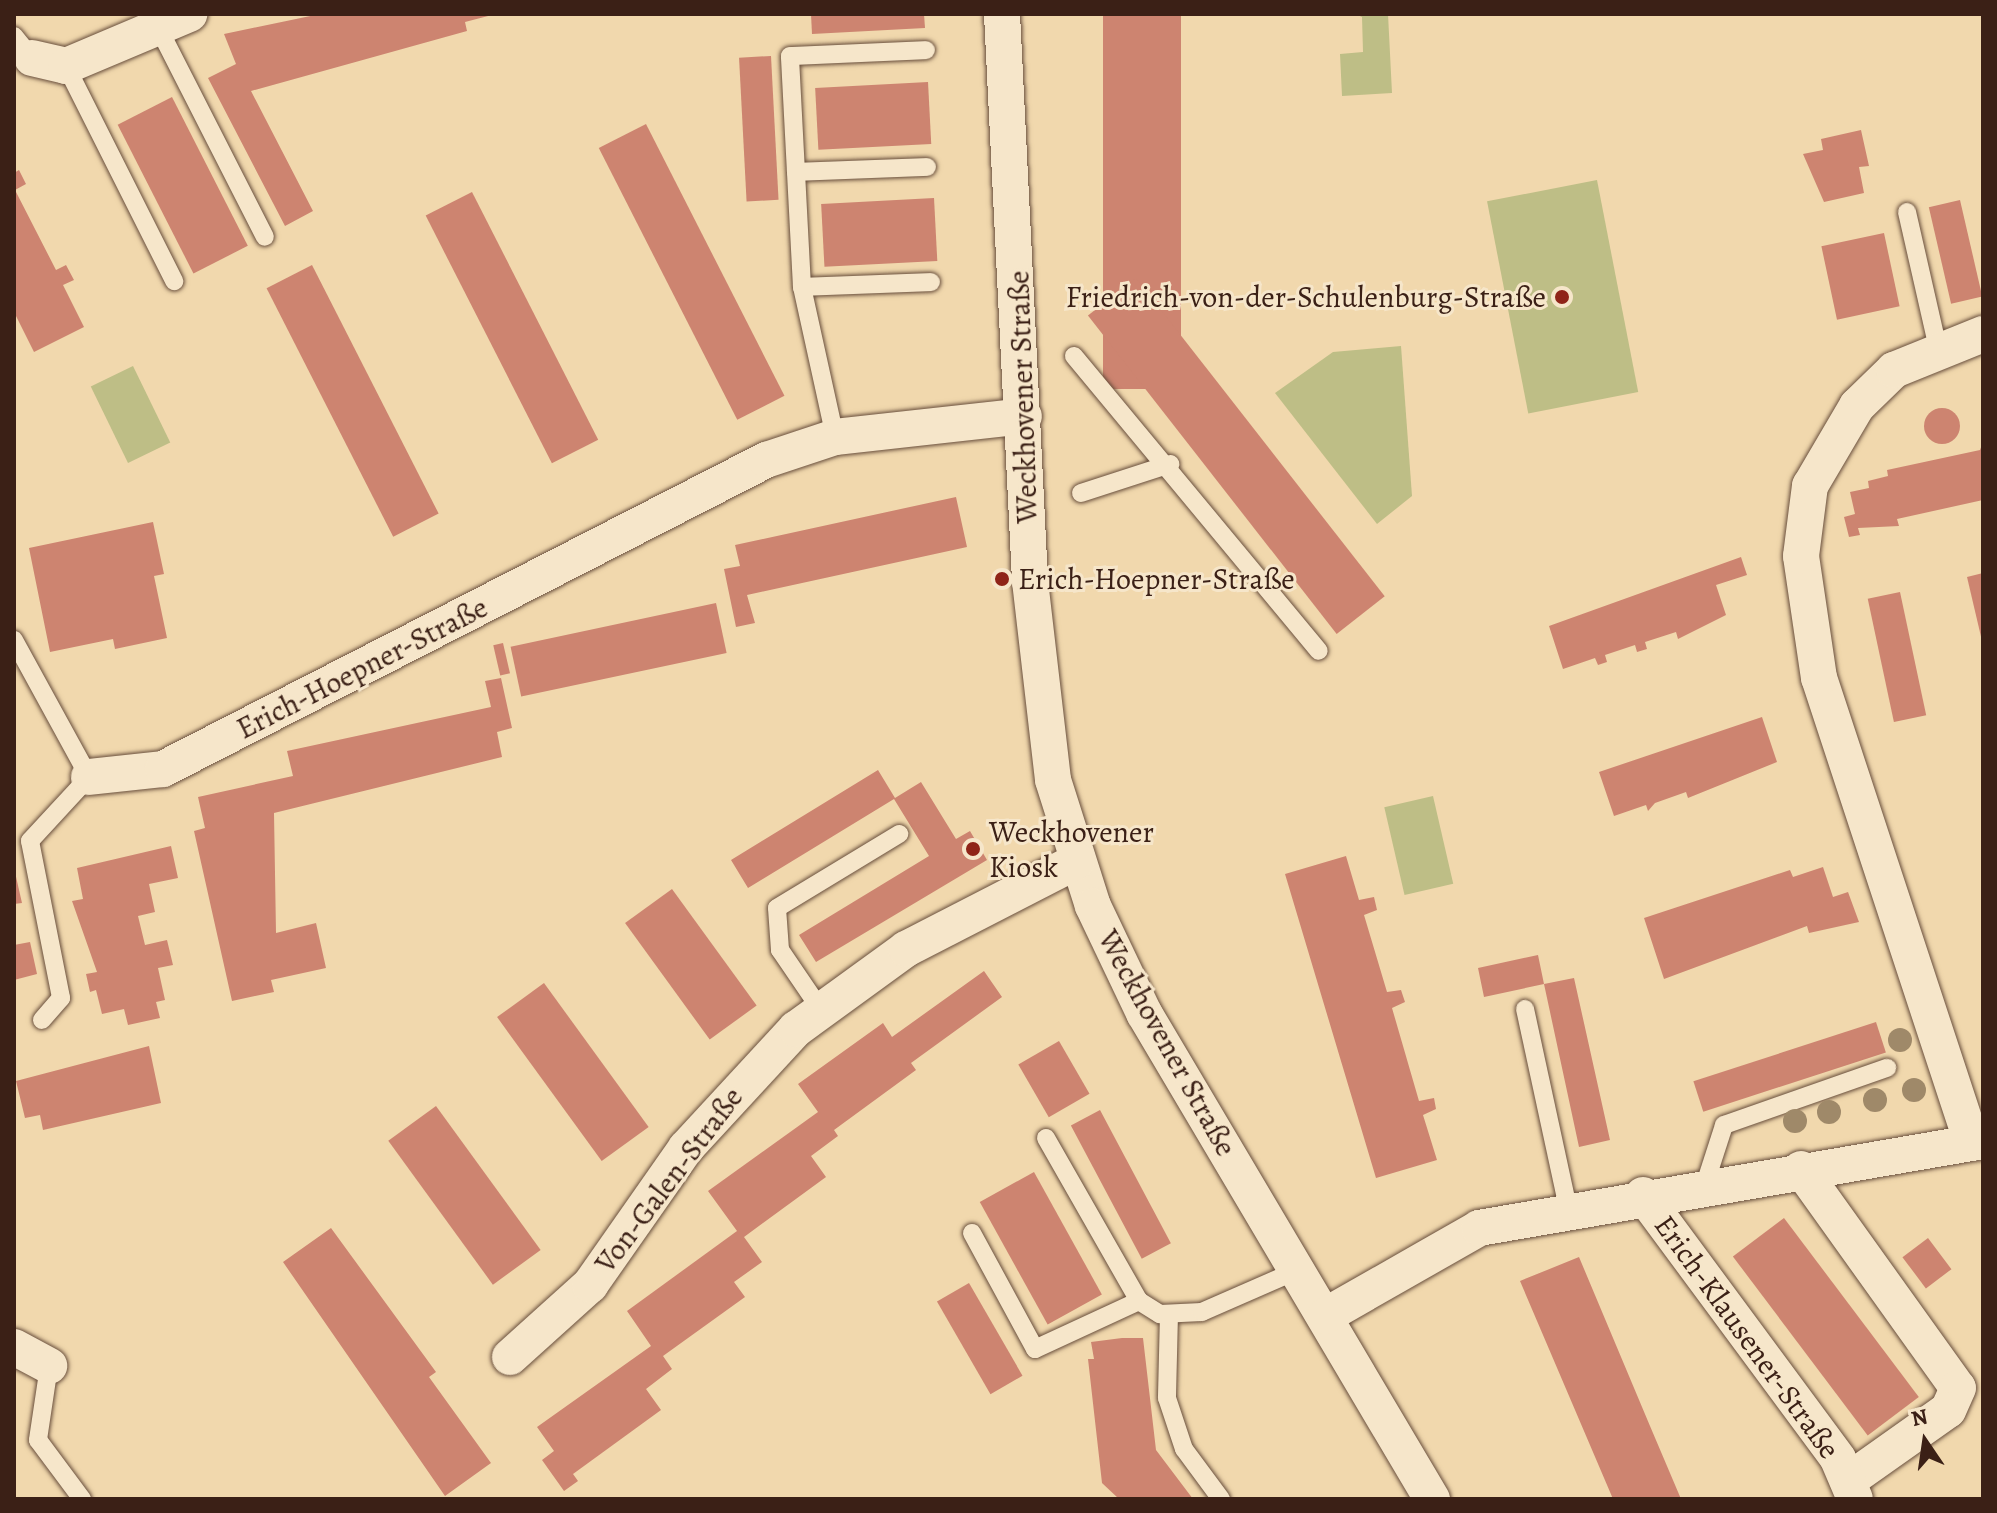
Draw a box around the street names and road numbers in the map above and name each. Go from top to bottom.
street label: Weckhovener Straße [1001,270,1045,524]
street label: Erich-Hoepner-Straße [231,589,493,747]
street label: Weckhovener Straße [1090,924,1244,1162]
street label: Von-Galen-Straße [587,1080,751,1280]
street label: Erich-Klausener-Straße [1647,1208,1847,1466]

